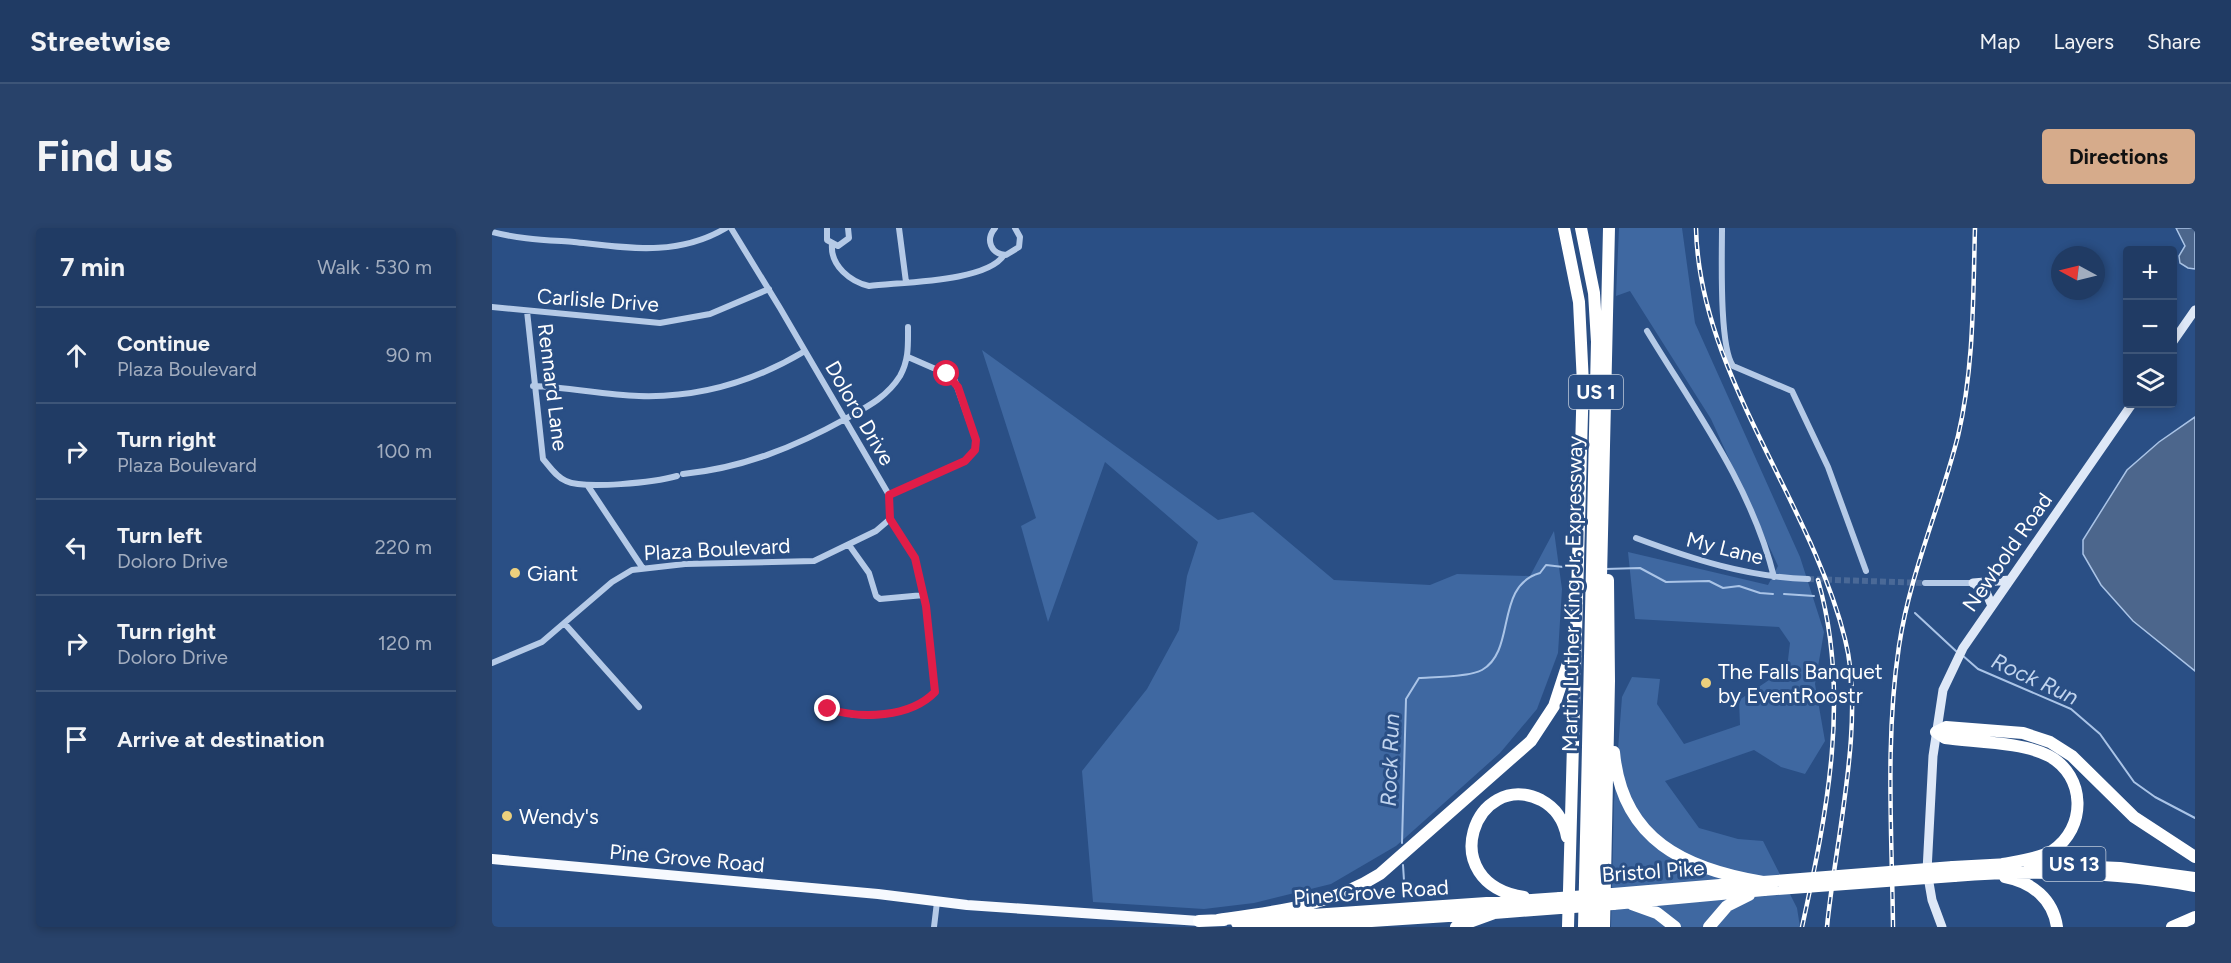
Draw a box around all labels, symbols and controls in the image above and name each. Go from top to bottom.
text: Streetwise [30,24,170,58]
text: Map [1980,29,2020,54]
text: Layers [2053,29,2114,54]
text: Share [2147,29,2201,54]
button: Directions [2042,129,2195,184]
text: Find us [36,131,173,182]
north arrow [2051,246,2105,300]
map controls [2123,246,2177,408]
button: + [2123,246,2177,300]
text: 7 min [60,251,125,283]
text: Walk · 530 m [317,255,432,279]
street label: Carlisle Drive [536,283,660,317]
button: − [2123,300,2177,354]
street label: Rennard Lane [533,322,573,452]
text: Continue [117,330,210,357]
icon: ahead [60,339,93,372]
text: 90 m [386,343,432,367]
button: layers [2123,354,2177,408]
street label: Doloro Drive [820,356,900,470]
text: Plaza Boulevard [117,357,257,381]
route start [933,360,959,386]
road number: US 1 [1569,375,1623,409]
text: Turn right [117,426,216,453]
icon: right [60,435,93,468]
street label: Martin Luther King Jr. Expressway [1557,436,1587,752]
text: 100 m [376,439,432,463]
text: Plaza Boulevard [117,453,257,477]
street label: Newbold Road [1957,488,2057,616]
text: Turn left [117,522,203,549]
street label: My Lane [1684,526,1766,570]
icon: left [60,531,93,564]
street label: Plaza Boulevard [643,533,791,565]
text: 220 m [375,535,432,559]
text: Doloro Drive [117,549,228,573]
place label: Giant [527,561,578,586]
marker: Giant [508,566,522,580]
text: Turn right [117,618,216,645]
icon: right [60,627,93,660]
text: 120 m [378,631,432,655]
text: Doloro Drive [117,645,228,669]
water label: Rock Run [1987,647,2083,711]
place label: The Falls Banquet by EventRoostr [1718,659,1883,708]
marker: The Falls Banquet by EventRoostr [1699,676,1713,690]
route end [814,695,840,721]
water label: Rock Run [1375,713,1405,807]
icon: arrive [60,723,93,756]
text: Arrive at destination [117,726,325,753]
place label: Wendy's [519,804,599,829]
marker: Wendy's [500,809,514,823]
street label: Pine Grove Road [608,839,766,877]
road number: US 13 [2042,847,2106,881]
street label: Bristol Pike [1601,855,1705,887]
street label: Pine Grove Road [1292,874,1450,910]

